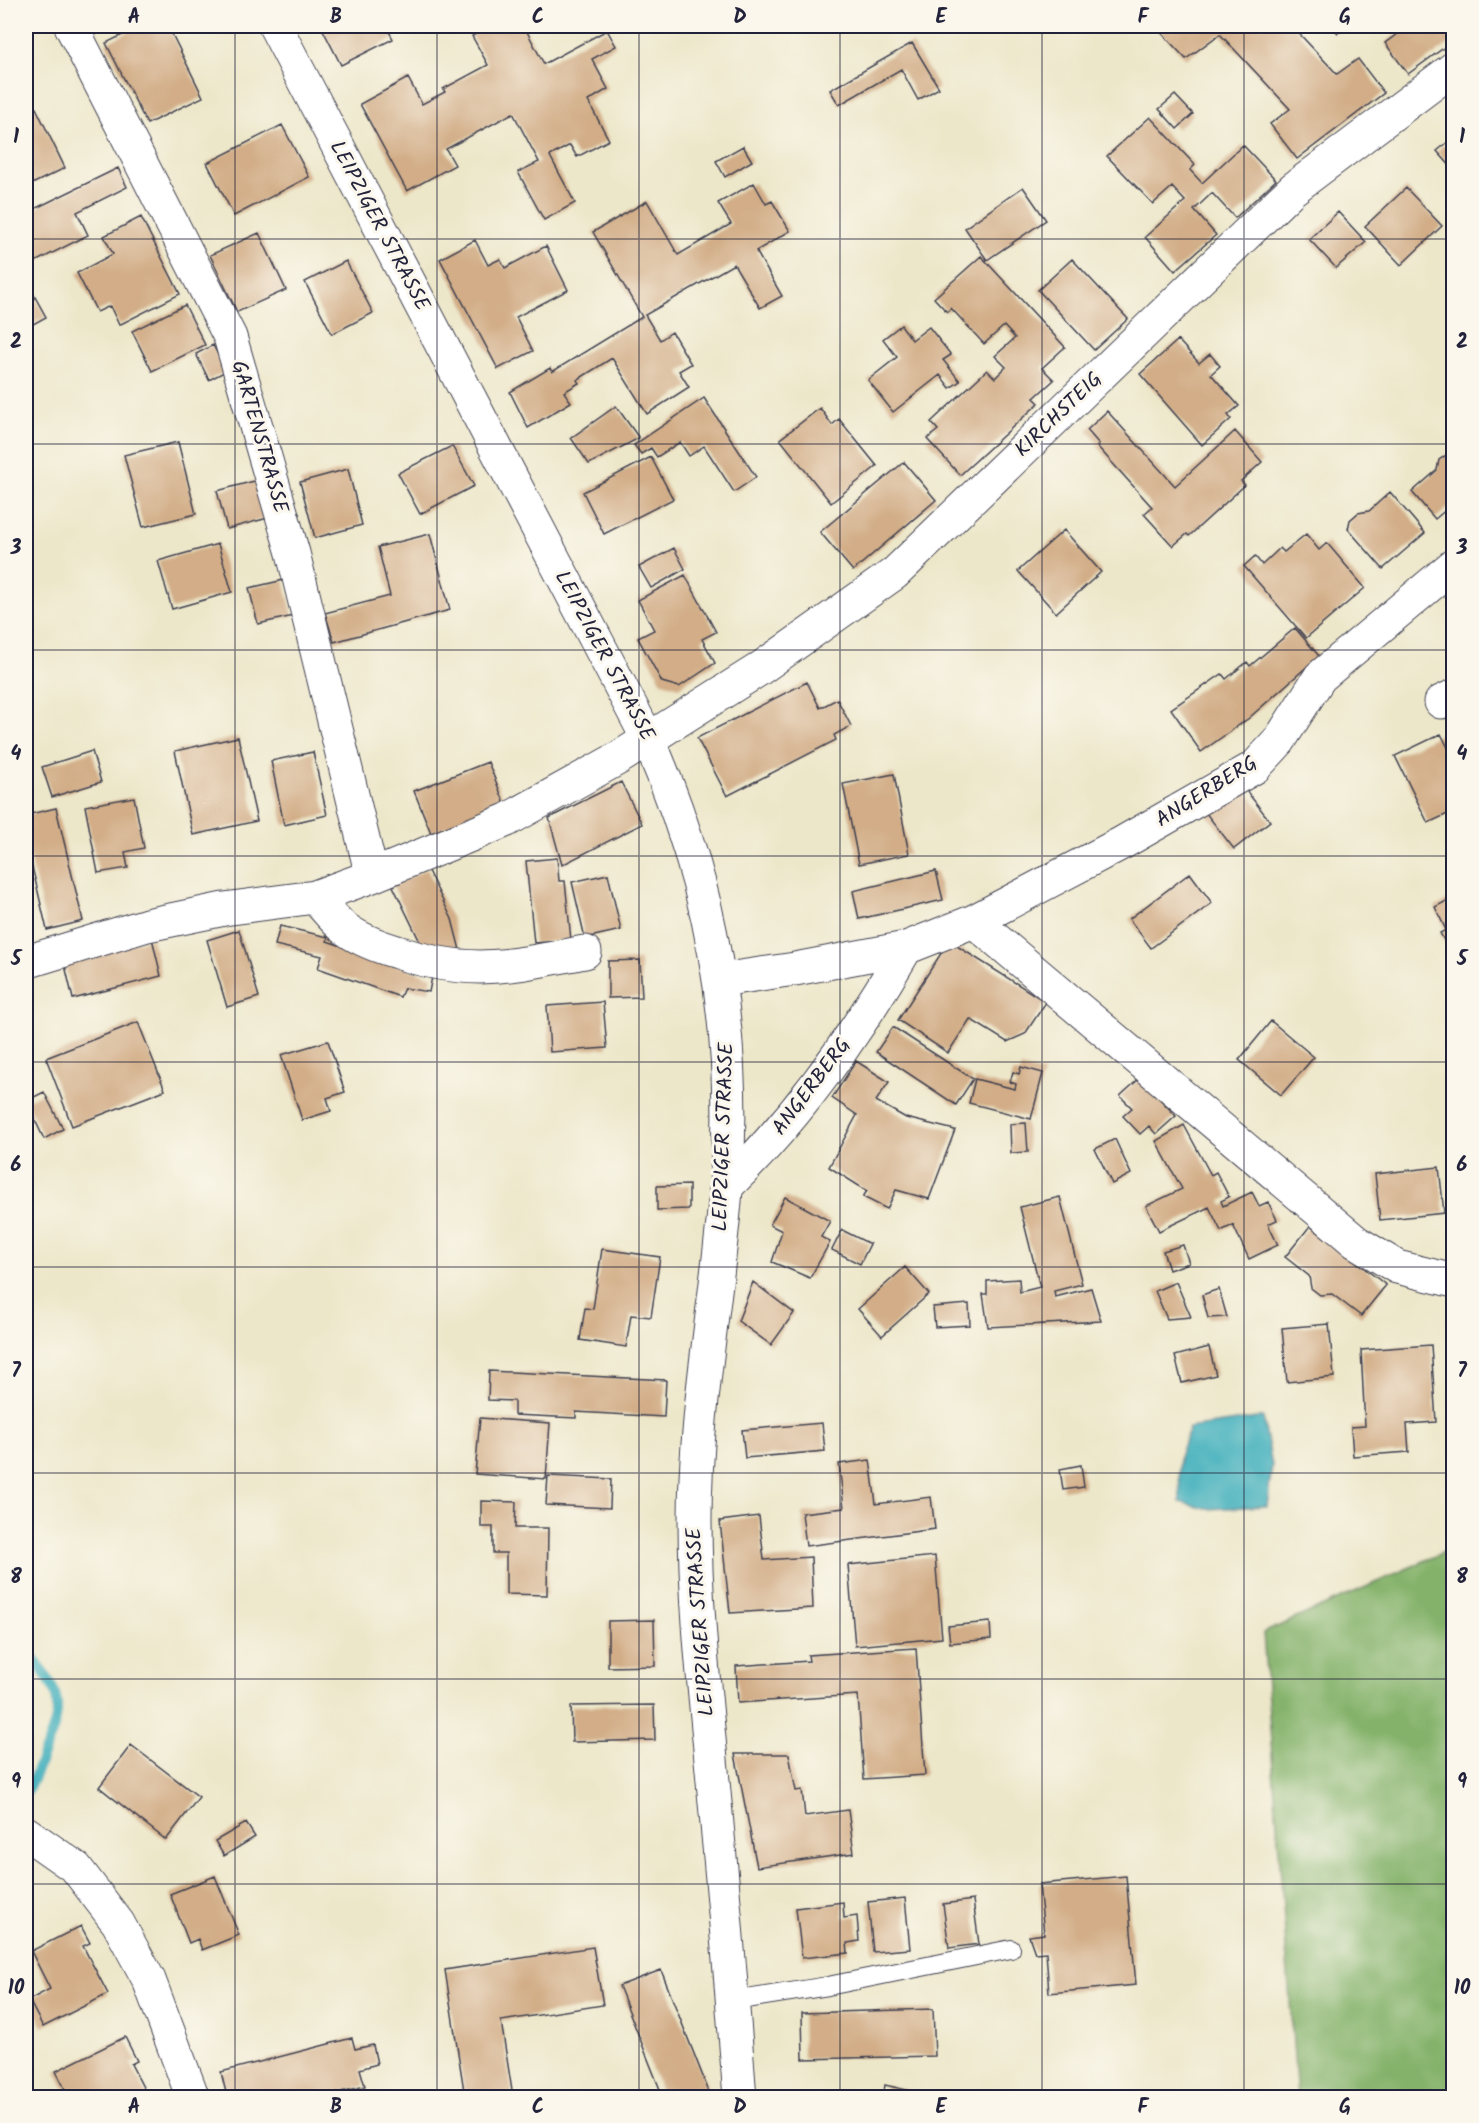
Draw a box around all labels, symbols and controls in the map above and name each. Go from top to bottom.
text: A [128,2,140,34]
text: B [330,2,342,34]
text: C [532,2,544,34]
text: D [733,2,747,34]
text: E [935,2,947,34]
text: F [1138,2,1150,34]
text: G [1339,2,1351,34]
text: 1 [13,122,19,154]
text: 1 [1459,122,1465,154]
street label: LEIPZIGER STRASSE [320,135,438,318]
text: 2 [10,327,22,359]
text: 2 [1456,327,1468,359]
street label: GARTENSTRASSE [221,357,297,518]
street label: KIRCHSTEIG [1007,364,1111,466]
text: 3 [10,533,22,565]
text: 3 [1456,533,1468,565]
street label: LEIPZIGER STRASSE [545,565,663,748]
text: 4 [11,739,22,771]
text: 4 [1457,739,1468,771]
street label: ANGERBERG [1149,748,1265,836]
text: 5 [10,944,23,976]
text: 5 [1456,944,1469,976]
street label: ANGERBERG [764,1031,860,1143]
street label: LEIPZIGER STRASSE [704,1041,744,1232]
text: 6 [11,1150,22,1182]
text: 6 [1457,1150,1468,1182]
text: 7 [11,1356,21,1388]
text: 7 [1457,1356,1467,1388]
street label: LEIPZIGER STRASSE [678,1526,724,1717]
text: 8 [10,1562,22,1594]
text: 8 [1456,1562,1468,1594]
text: 9 [11,1767,21,1799]
text: 9 [1457,1767,1467,1799]
text: 10 [8,1973,25,2005]
text: 10 [1454,1973,1471,2005]
text: A [128,2092,140,2123]
text: B [330,2092,342,2123]
text: C [532,2092,544,2123]
text: D [733,2092,747,2123]
text: E [935,2092,947,2123]
text: F [1138,2092,1150,2123]
text: G [1339,2092,1351,2123]

